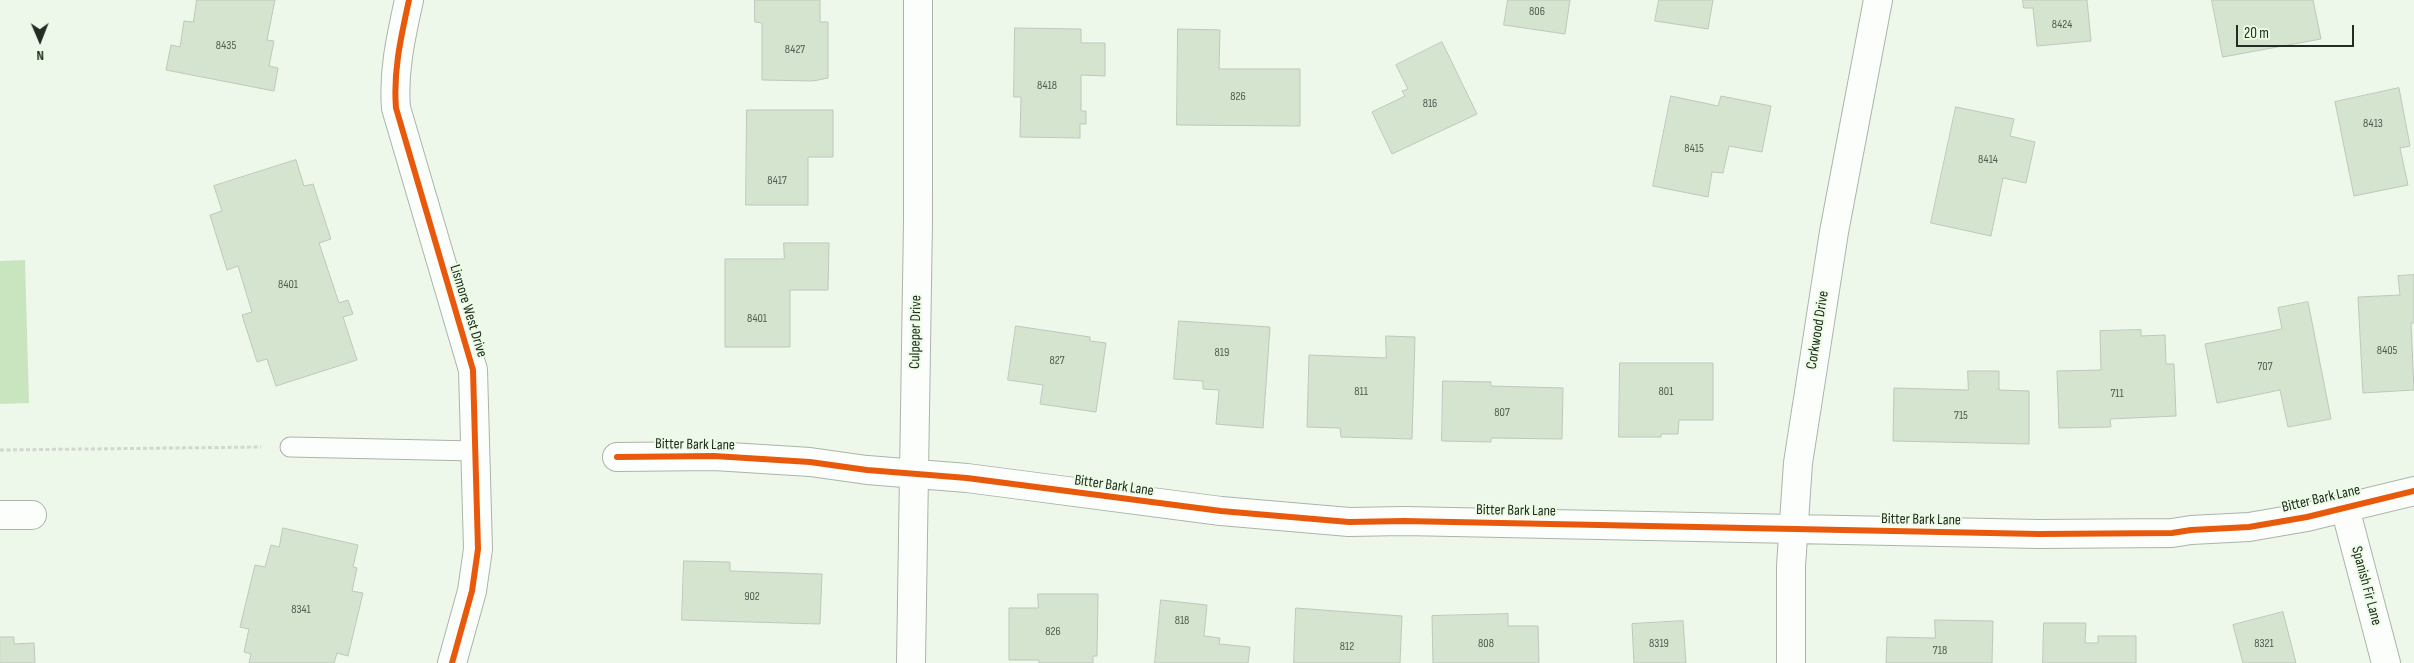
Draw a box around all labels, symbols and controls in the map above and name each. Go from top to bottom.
house number: 806 [1529,5,1545,19]
north arrow [15,15,65,65]
scale bar [2239,15,2356,47]
house number: 8424 [2052,18,2072,32]
text: 20 m [2244,24,2269,43]
house number: 8435 [216,39,236,53]
house number: 8427 [785,43,805,57]
text: N [36,47,44,64]
house number: 8418 [1037,79,1057,93]
house number: 826 [1230,90,1246,104]
house number: 816 [1423,97,1437,111]
house number: 8413 [2363,117,2383,131]
house number: 8415 [1684,142,1704,156]
house number: 8414 [1978,153,1998,167]
house number: 8417 [767,174,787,188]
street label: Lismore West Drive [445,262,491,360]
house number: 8401 [278,278,298,292]
street label: Corkwood Drive [1803,290,1833,370]
street label: Culpeper Drive [906,295,926,369]
house number: 8401 [747,312,767,326]
house number: 8405 [2377,344,2397,358]
house number: 819 [1215,346,1229,360]
house number: 827 [1049,354,1065,368]
house number: 707 [2258,360,2272,374]
house number: 811 [1354,385,1368,399]
house number: 801 [1659,385,1673,399]
house number: 711 [2110,387,2124,401]
house number: 807 [1494,406,1510,420]
house number: 715 [1954,409,1968,423]
street label: Bitter Bark Lane [655,435,735,455]
street label: Bitter Bark Lane [1073,472,1155,500]
street label: Bitter Bark Lane [2280,481,2362,517]
street label: Bitter Bark Lane [1476,501,1556,521]
street label: Bitter Bark Lane [1881,510,1961,530]
street label: Spanish Fir Lane [2347,545,2385,627]
house number: 902 [744,590,760,604]
house number: 8341 [291,603,311,617]
house number: 818 [1175,614,1189,628]
house number: 826 [1045,625,1061,639]
house number: 808 [1478,637,1494,651]
house number: 8319 [1649,637,1669,651]
house number: 8321 [2254,637,2274,651]
house number: 812 [1340,640,1354,654]
house number: 718 [1933,644,1947,658]

